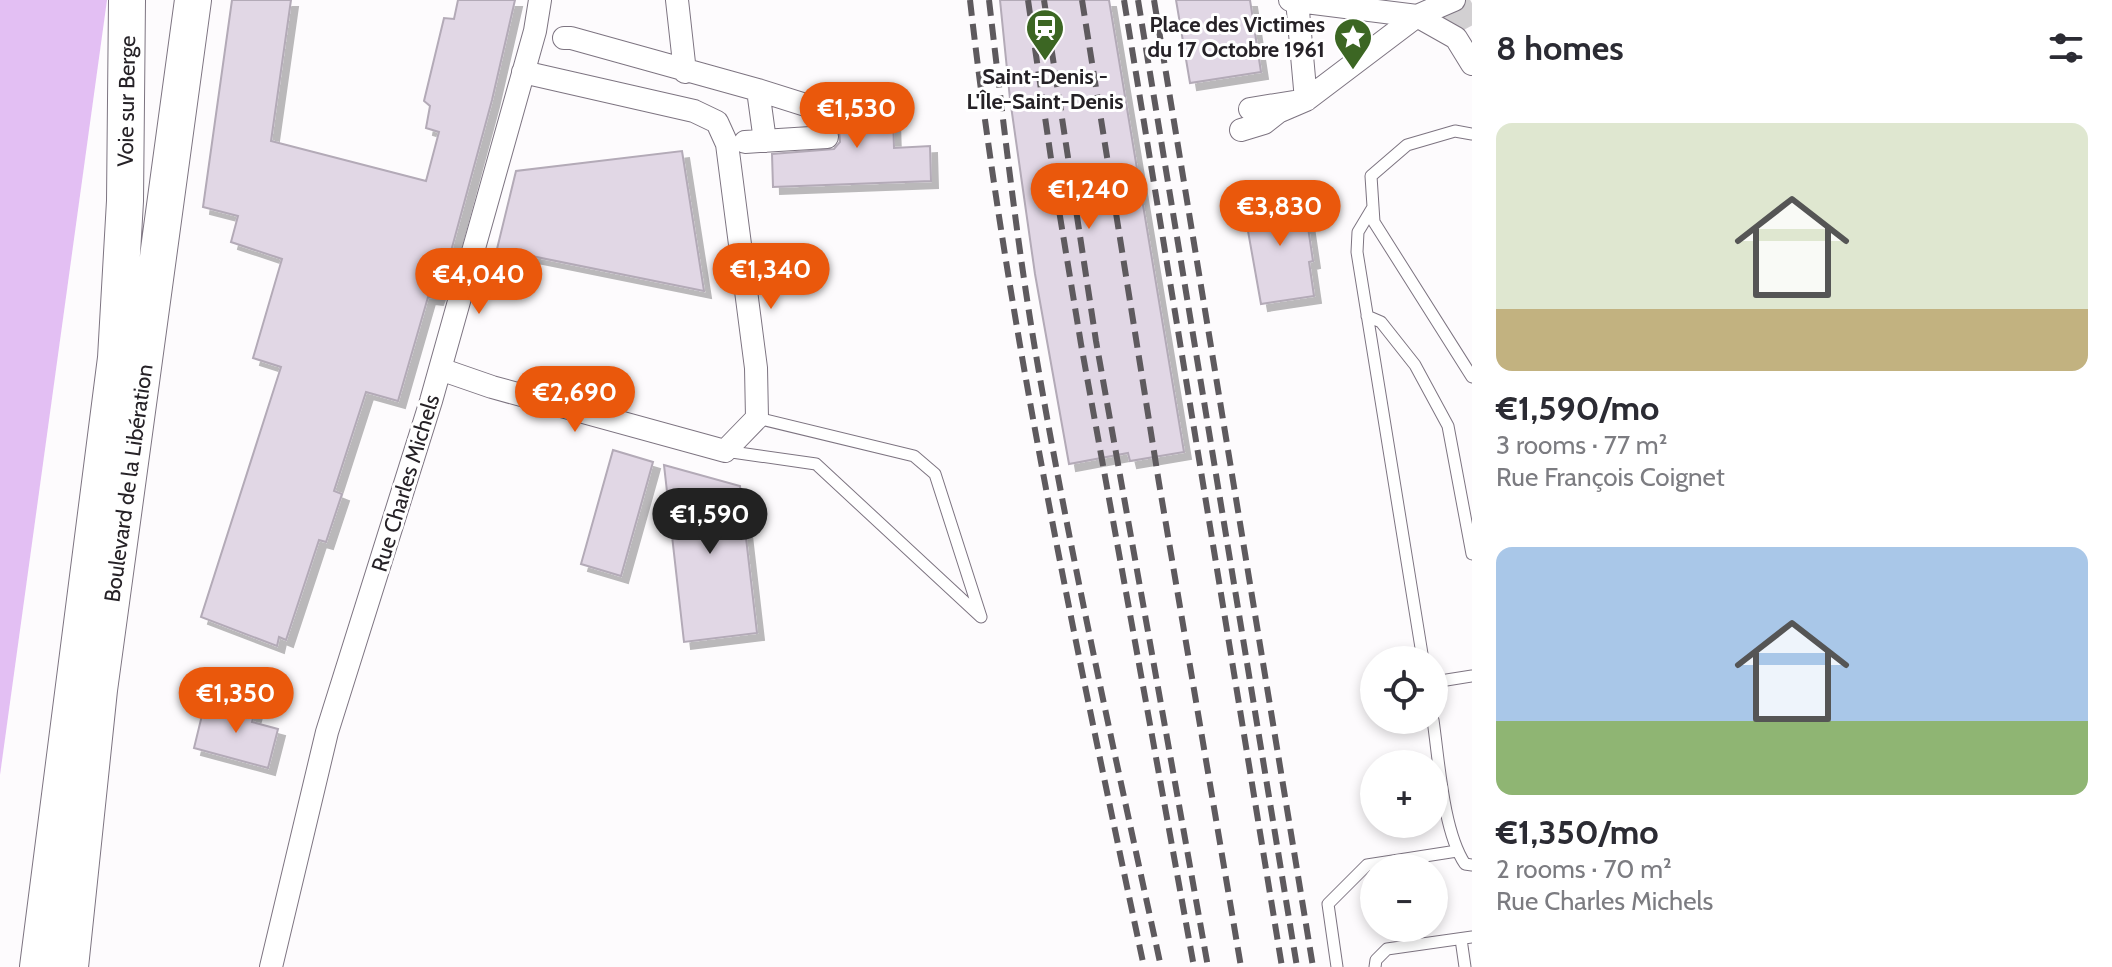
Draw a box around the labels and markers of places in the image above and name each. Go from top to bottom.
station icon: Saint-Denis - L'Île-Saint-Denis [1024,7,1066,62]
place label: Place des Victimes du 17 Octobre 1961 [1147,11,1325,63]
place icon: Place des Victimes du 17 Octobre 1961 [1332,16,1374,71]
place label: Saint-Denis - L'Île-Saint-Denis [966,63,1124,115]
pin: €1,530 [792,82,922,150]
pin: €1,240 [1024,163,1154,231]
pin: €3,830 [1215,180,1345,248]
pin: €1,340 [706,243,836,311]
pin: €4,040 [414,248,544,316]
pin: €2,690 [510,366,640,434]
pin: €1,590 [645,488,775,556]
pin: €1,350 [171,667,301,735]

